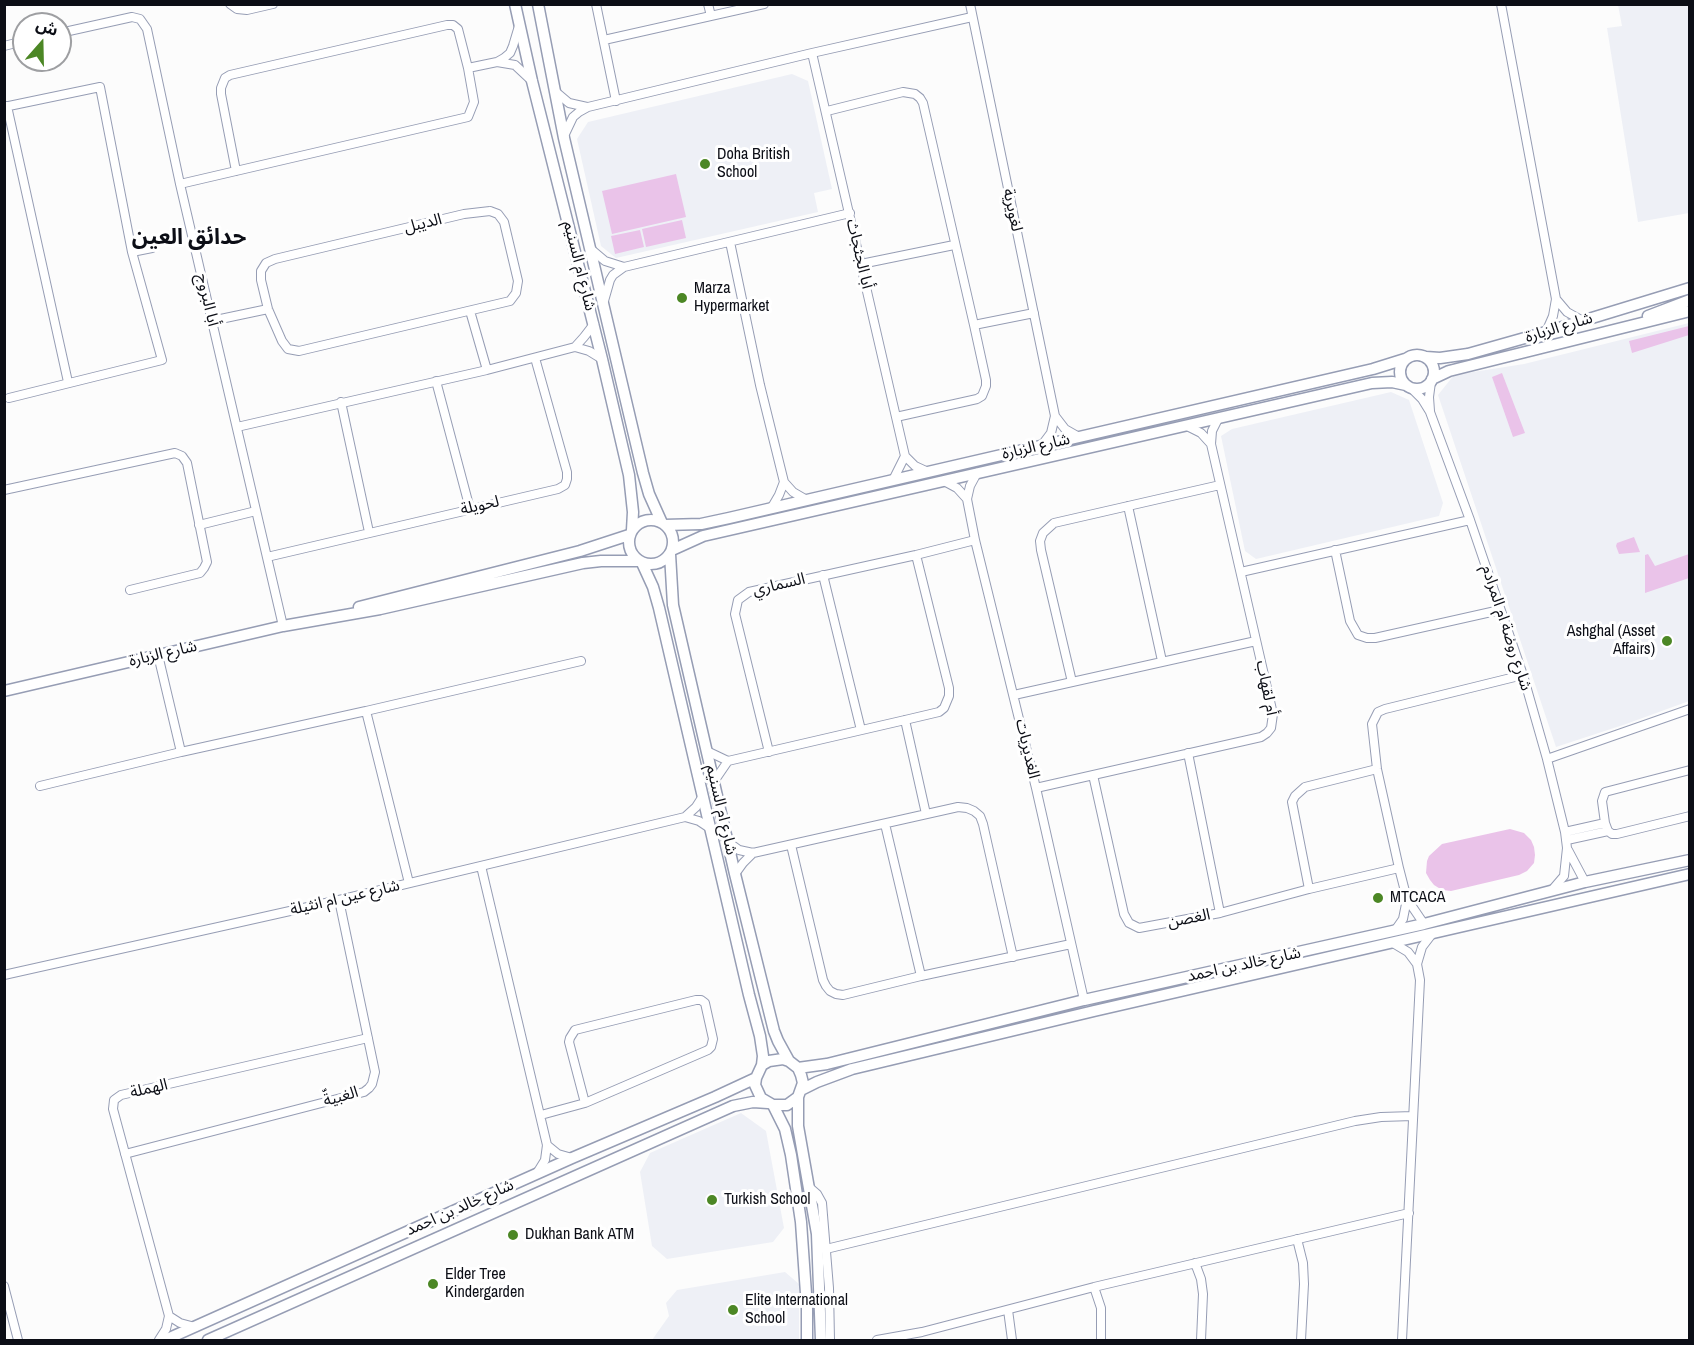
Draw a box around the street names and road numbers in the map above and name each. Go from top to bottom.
street label: لغويرية [998,187,1026,233]
street label: الديبل [402,210,444,238]
street label: أبا الجثجاث [842,217,876,291]
street label: شارع ام السنيم [559,219,599,313]
street label: أبا البروج [192,272,222,328]
street label: شارع الزبارة [1523,309,1595,347]
street label: شارع الزبارة [1000,430,1072,464]
street label: لحويلة [459,492,501,520]
street label: شارع روضة ام المرادم [1477,563,1535,693]
street label: السماري [751,570,807,600]
street label: شارع الزبارة [127,637,199,671]
street label: أم لقهاب [1251,659,1281,717]
street label: الغديريات [1011,717,1043,781]
street label: شارع ام السنيم [701,763,741,857]
street label: شارع عين ام انثيلة [288,876,402,920]
street label: الغصن [1166,905,1212,933]
street label: شارع خالد بن احمد [1185,944,1303,986]
street label: الهملة [128,1075,170,1103]
street label: الغبيةّ [321,1083,361,1111]
street label: شارع خالد بن احمد [403,1176,517,1240]

